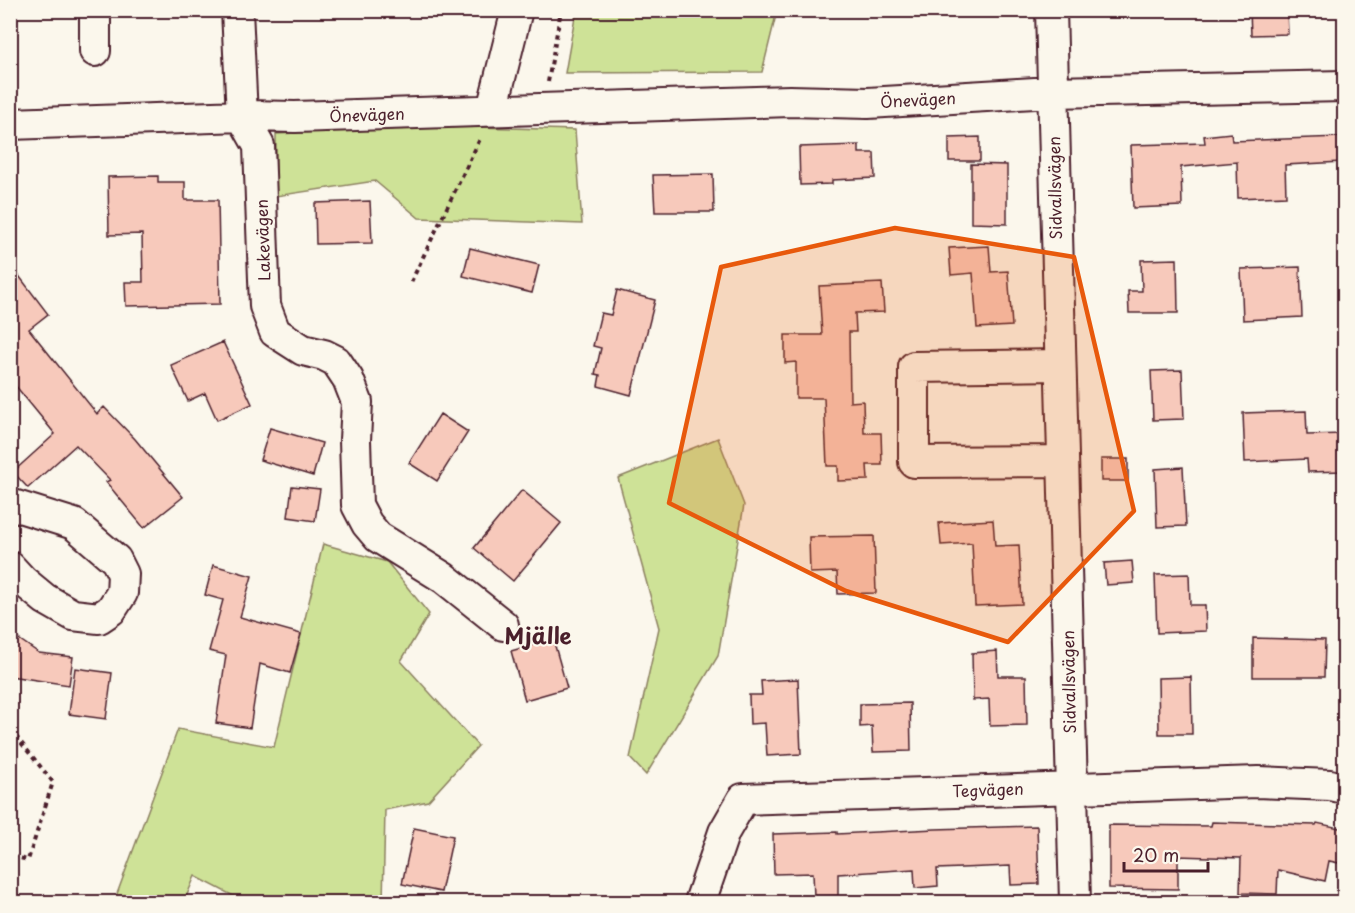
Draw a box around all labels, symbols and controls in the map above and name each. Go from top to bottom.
street label: Önevägen [880,85,956,113]
street label: Önevägen [329,101,405,127]
street label: Sidvallsvägen [1041,136,1067,240]
street label: Lakevägen [249,199,275,281]
district label: Mjälle [504,618,572,651]
street label: Sidvallsvägen [1055,630,1081,734]
street label: Tegvägen [952,776,1024,802]
scale bar [1124,835,1208,873]
text: 20 m [1133,841,1179,868]

